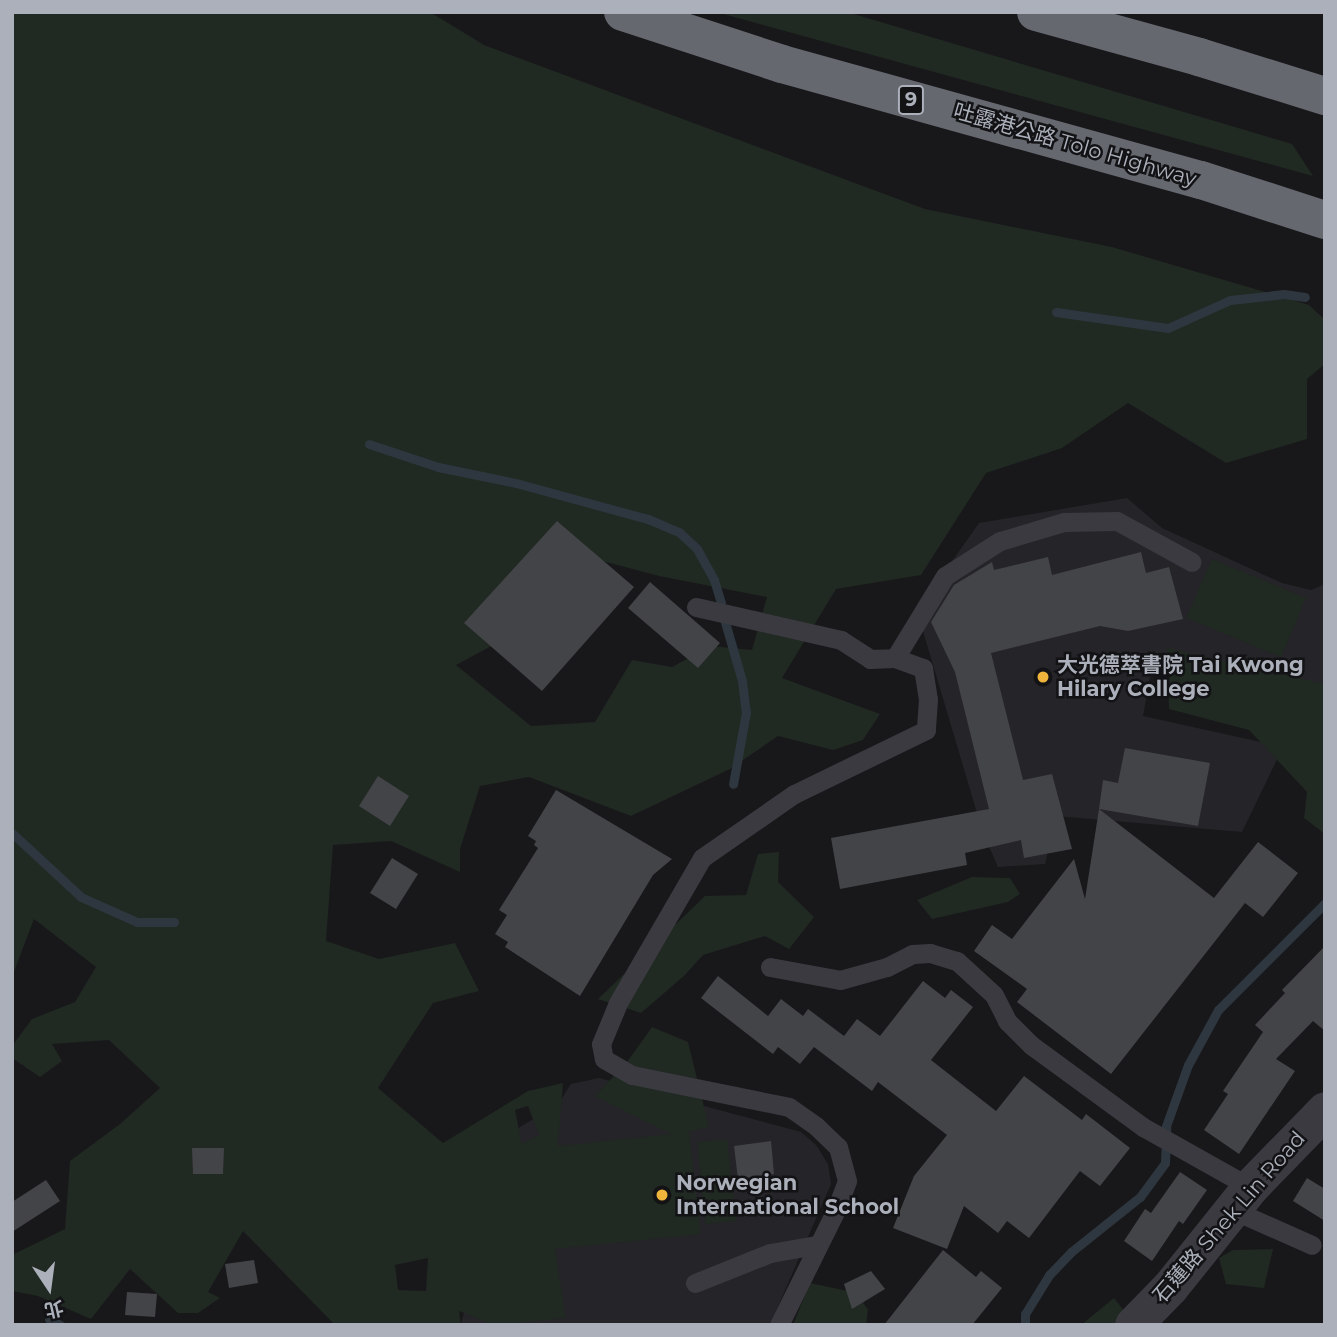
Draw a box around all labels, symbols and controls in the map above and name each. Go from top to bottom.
road number: 9 [897,85,925,116]
street label: 吐露港公路 Tolo Highway [951,98,1199,192]
place label: 大光德萃書院 Tai Kwong Hilary College [1057,652,1304,702]
marker: 大光德萃書院 Tai Kwong Hilary College [1035,669,1051,685]
street label: 石蓮路 Shek Lin Road [1148,1126,1310,1308]
place label: Norwegian International School [676,1170,899,1220]
marker: Norwegian International School [654,1187,670,1203]
north arrow [14,1253,84,1323]
text: 北 [42,1296,66,1322]

